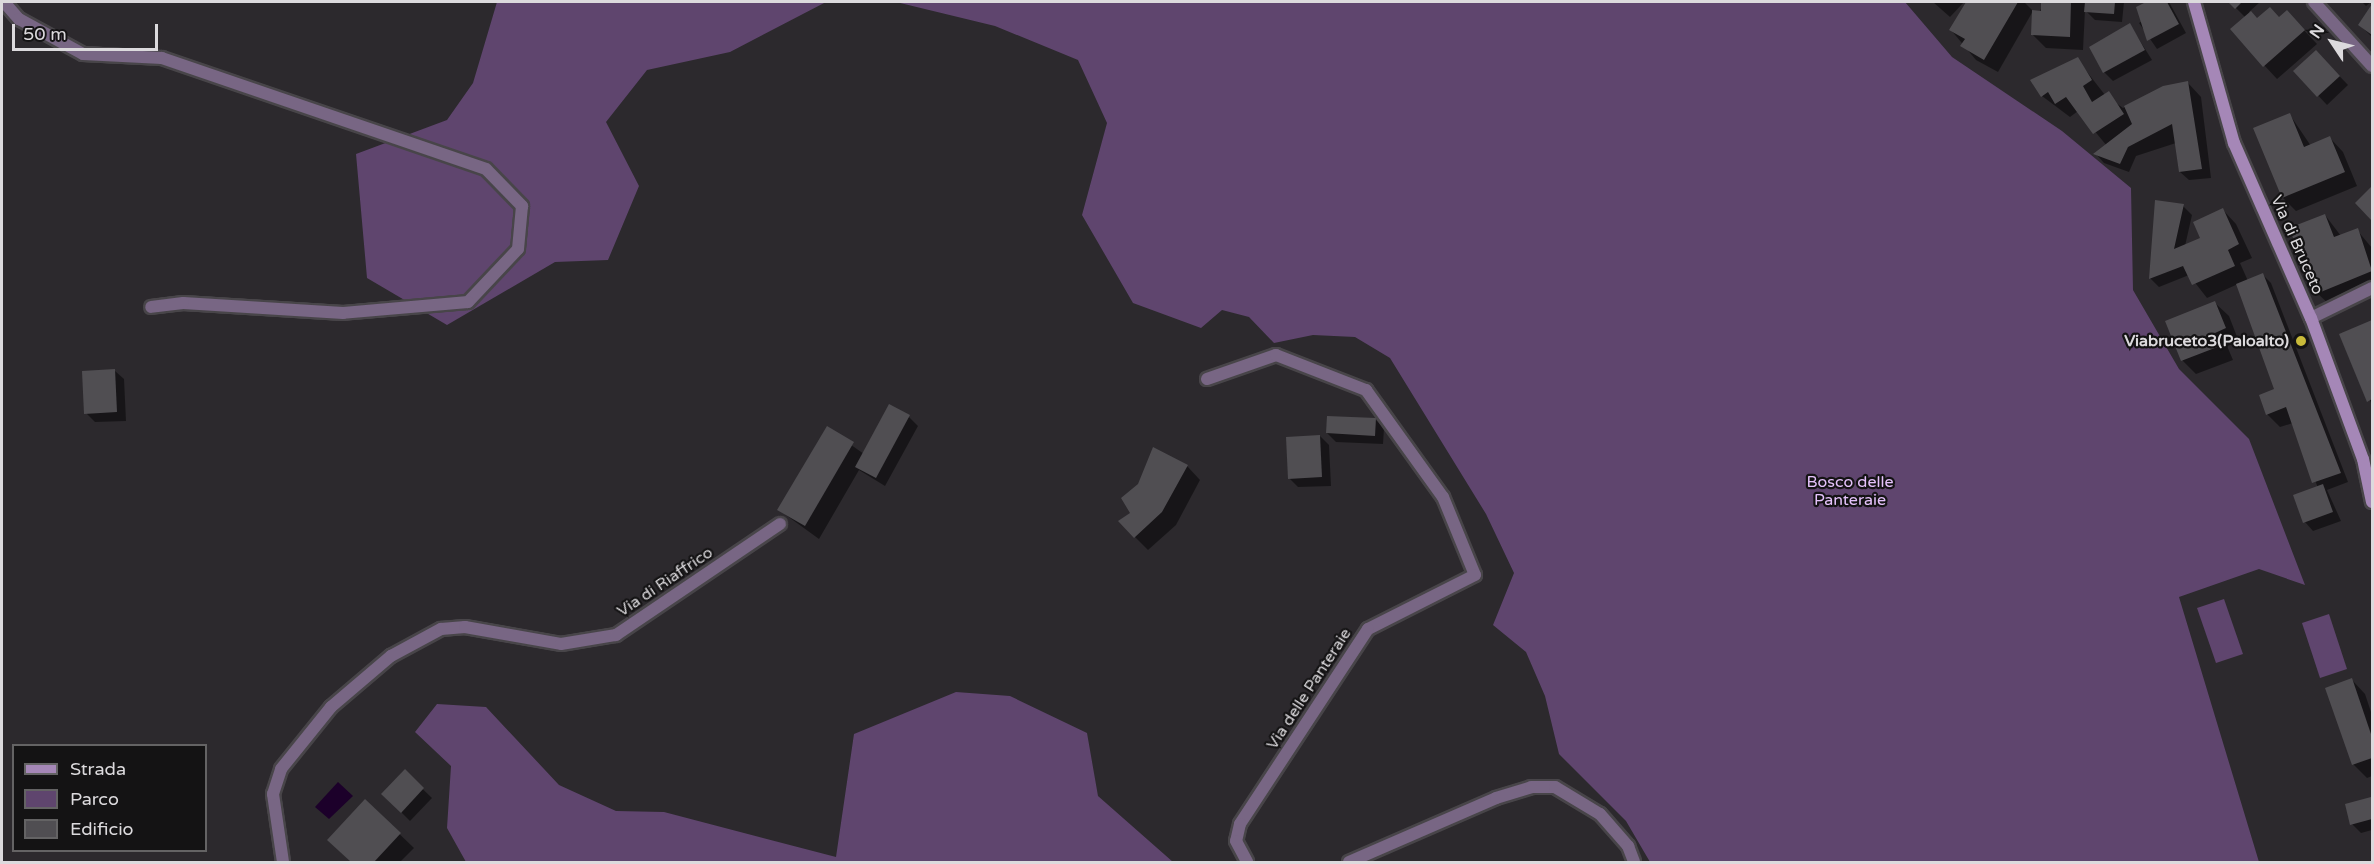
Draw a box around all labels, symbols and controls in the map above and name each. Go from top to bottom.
scale bar [15,12,160,50]
north arrow [2302,12,2362,72]
text: N [2305,21,2329,43]
text: 50 m [23,23,67,45]
street label: Via di Bruceto [2267,192,2327,298]
place label: Viabruceto3(Paloalto) [2124,331,2289,351]
marker: Viabruceto3(Paloalto) [2294,334,2308,348]
park label: Bosco delle Panteraie [1807,472,1893,510]
street label: Via di Riaffrico [614,543,716,621]
street label: Via delle Panteraie [1263,625,1355,753]
legend [12,744,207,852]
text: Strada [70,758,126,780]
text: Parco [70,788,119,810]
text: Edificio [70,818,134,840]

